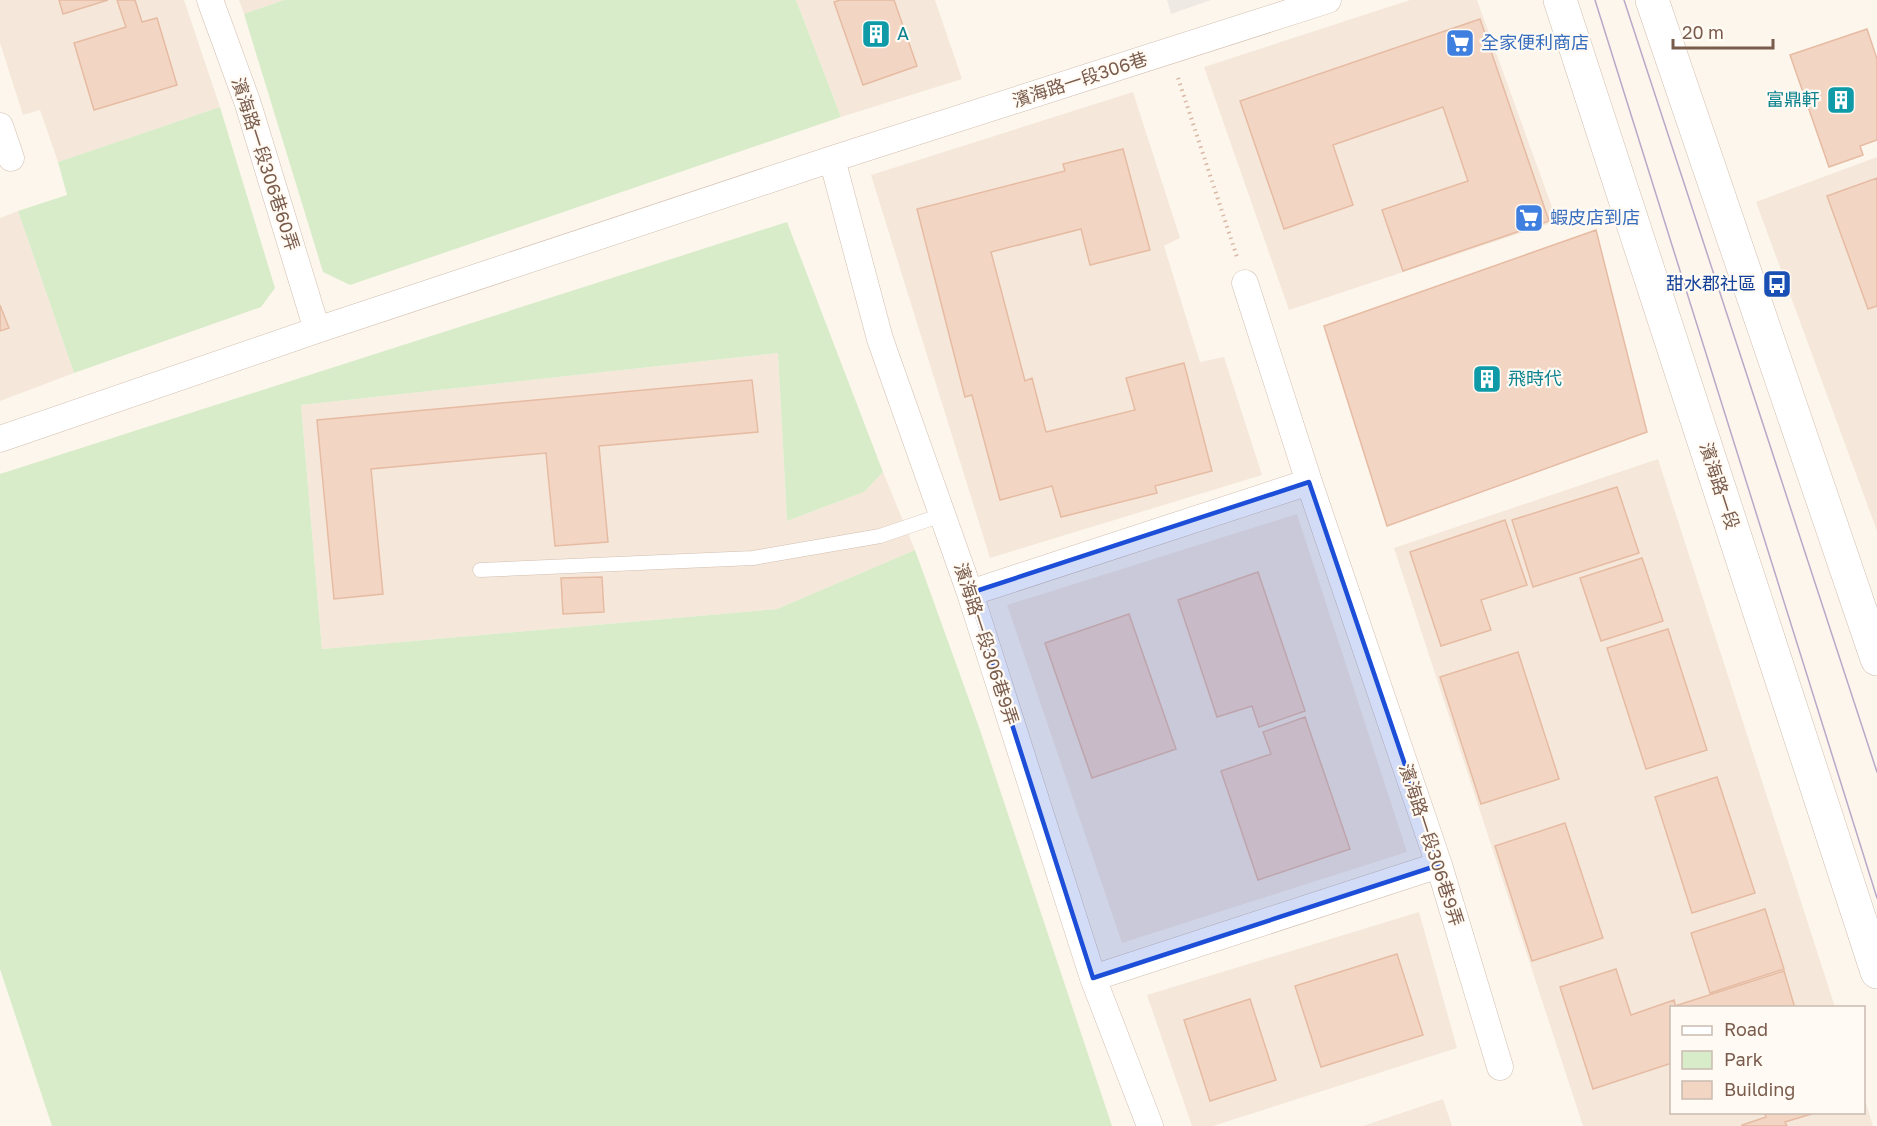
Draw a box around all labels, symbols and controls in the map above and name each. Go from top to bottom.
scale bar [1673,12,1774,50]
building icon: A [860,18,892,50]
text: 20 m [1682,21,1724,43]
place label: A [897,22,909,44]
supermarket icon: 全家便利商店 [1444,27,1476,59]
place label: 全家便利商店 [1481,31,1589,53]
street label: 濱海路一段306巷 [1009,47,1150,111]
street label: 濱海路一段306巷60弄 [228,74,304,253]
building icon: 富鼎軒 [1825,84,1857,116]
place label: 富鼎軒 [1766,88,1820,110]
supermarket icon: 蝦皮店到店 [1513,202,1545,234]
place label: 蝦皮店到店 [1550,206,1640,228]
bus stop icon: 甜水郡社區 [1761,268,1793,300]
place label: 甜水郡社區 [1666,272,1756,294]
building icon: 飛時代 [1471,363,1503,395]
place label: 飛時代 [1508,367,1562,389]
street label: 濱海路一段 [1696,439,1744,532]
street label: 濱海路一段306巷9弄 [950,560,1024,728]
street label: 濱海路一段306巷9弄 [1395,761,1469,929]
legend [1670,1006,1865,1114]
text: Road [1724,1018,1768,1040]
text: Park [1724,1048,1763,1070]
text: Building [1724,1078,1795,1100]

